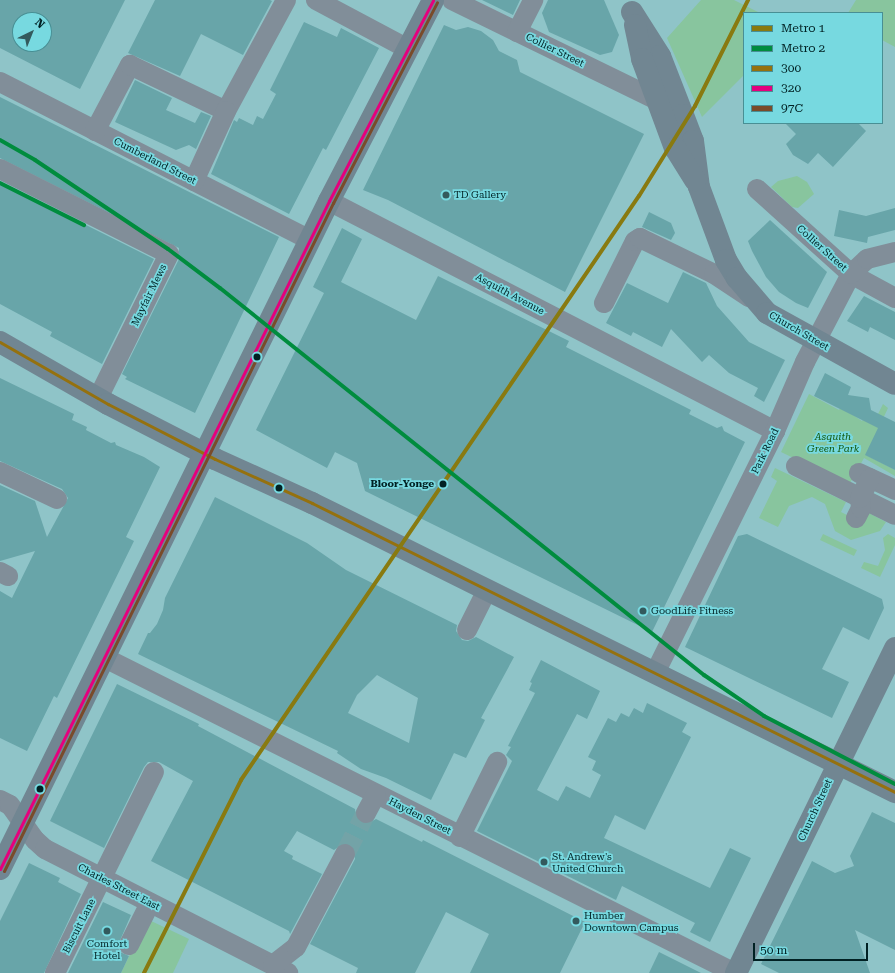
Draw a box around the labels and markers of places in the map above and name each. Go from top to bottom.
place label: TD Gallery [454,189,506,201]
marker: TD Gallery [441,190,451,200]
unlabelled marker [252,352,262,362]
place label: Bloor-Yonge [371,478,434,490]
marker: Bloor-Yonge [437,478,449,490]
unlabelled marker [274,483,284,493]
place label: GoodLife Fitness [651,605,733,617]
marker: GoodLife Fitness [638,606,648,616]
unlabelled marker [35,784,45,794]
place label: St. Andrew's United Church [552,850,623,874]
marker: St. Andrew's United Church [539,857,549,867]
place label: Humber Downtown Campus [584,909,678,932]
marker: Humber Downtown Campus [571,916,581,926]
marker: Comfort Hotel [102,926,112,936]
place label: Comfort Hotel [87,937,127,960]

